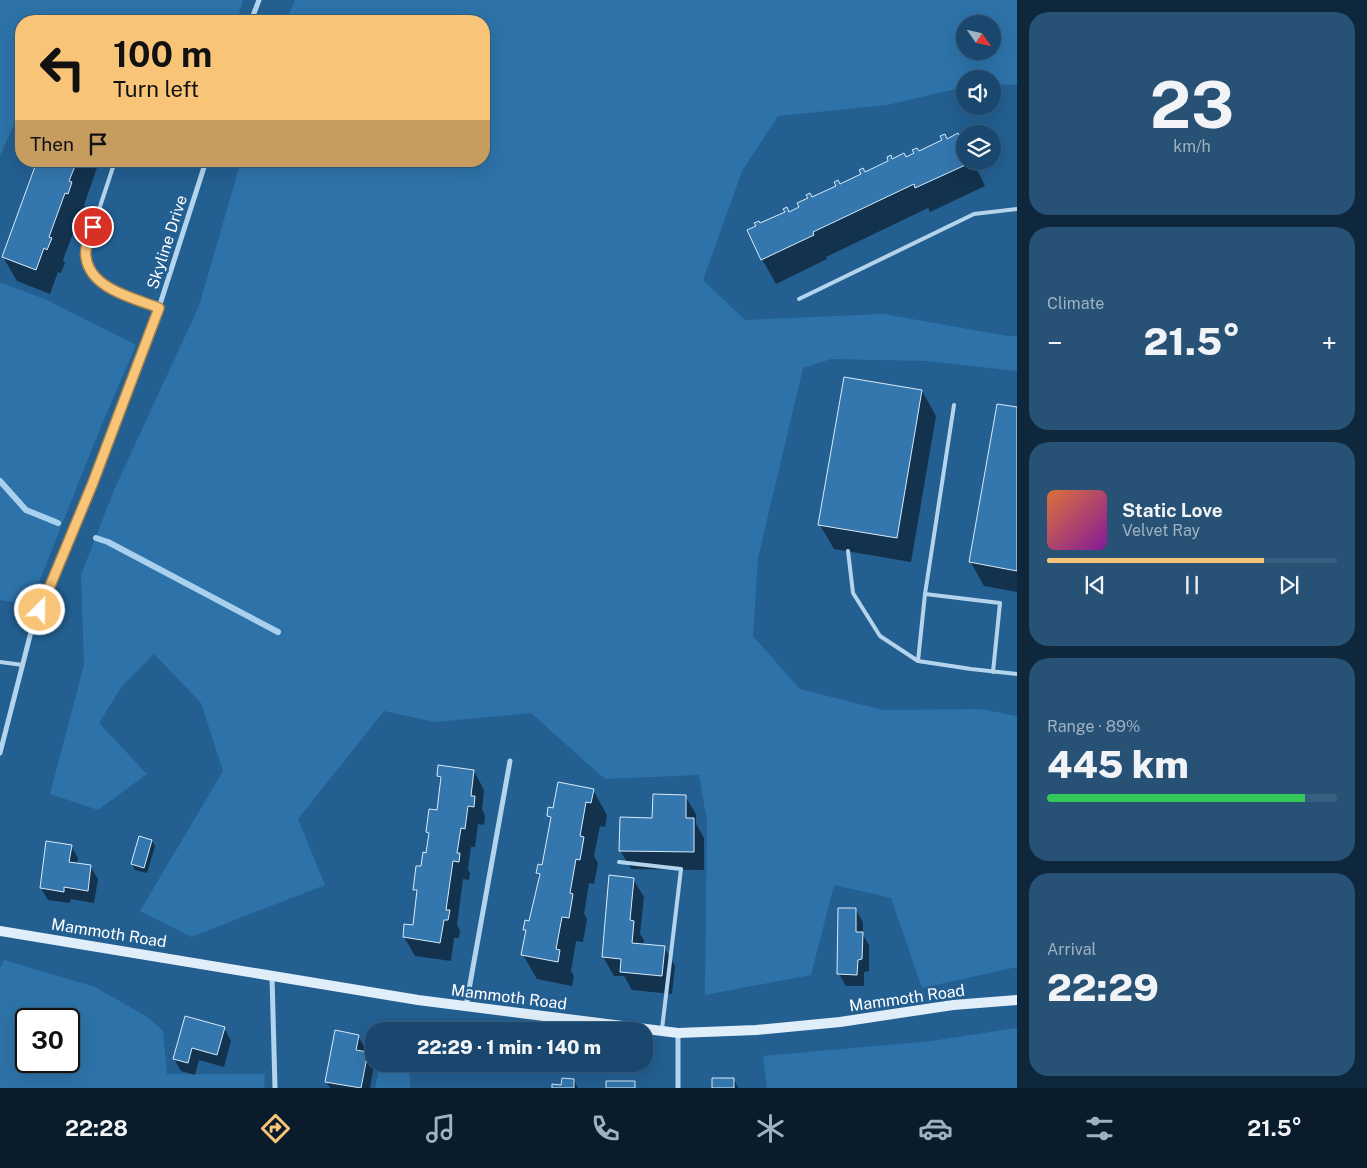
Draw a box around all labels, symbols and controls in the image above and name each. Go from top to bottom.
north arrow [956,15,1001,60]
map controls [956,15,1001,170]
text: 100 m [113,34,212,75]
icon: left [30,35,95,100]
text: 23 [1150,66,1234,143]
button: sound [956,70,1001,115]
text: Turn left [113,76,199,102]
button: layers [956,125,1001,170]
icon: arrive [84,130,112,158]
text: Then [30,133,74,155]
text: km/h [1173,137,1211,156]
street label: Skyline Drive [143,193,191,291]
pin [72,206,114,248]
icon: arrive [79,213,107,241]
text: Climate [1047,294,1104,313]
text: 21.5° [1144,319,1240,364]
text: − [1047,326,1063,359]
text: + [1321,326,1337,359]
text: Static Love [1122,499,1223,521]
text: Velvet Ray [1122,521,1200,540]
icon: previous [1081,571,1109,599]
icon: pause [1178,571,1206,599]
icon: next [1275,571,1303,599]
position arrow [13,583,65,635]
text: Range · 89% [1047,717,1140,736]
text: 445 km [1047,742,1189,787]
street label: Mammoth Road [50,914,168,952]
text: Arrival [1047,940,1096,959]
text: 22:29 [1047,965,1159,1010]
street label: Mammoth Road [450,980,568,1014]
street label: Mammoth Road [848,980,966,1016]
speed limit sign: 30 [15,1008,80,1073]
text: 22:29 · 1 min · 140 m [417,1036,601,1058]
icon: directions [258,1111,293,1146]
icon: music [423,1111,458,1146]
icon: phone [588,1111,623,1146]
icon: climate [753,1111,788,1146]
icon: car [918,1111,953,1146]
icon: filters [1082,1111,1117,1146]
text: 22:28 [65,1115,128,1141]
text: 21.5° [1247,1115,1302,1141]

